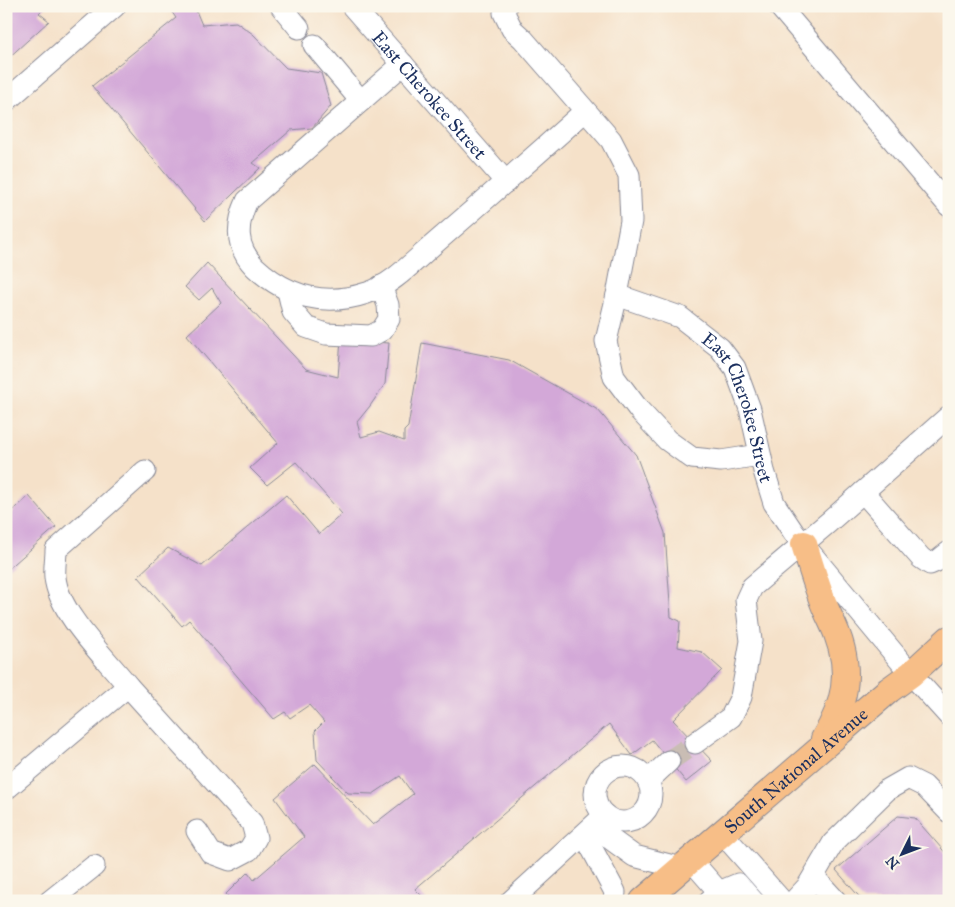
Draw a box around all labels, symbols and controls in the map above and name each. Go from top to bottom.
street label: East Cherokee Street [367,26,492,164]
street label: East Cherokee Street [697,327,778,486]
street label: South National Avenue [719,702,873,839]
north arrow [878,830,928,880]
text: N [882,852,903,872]

